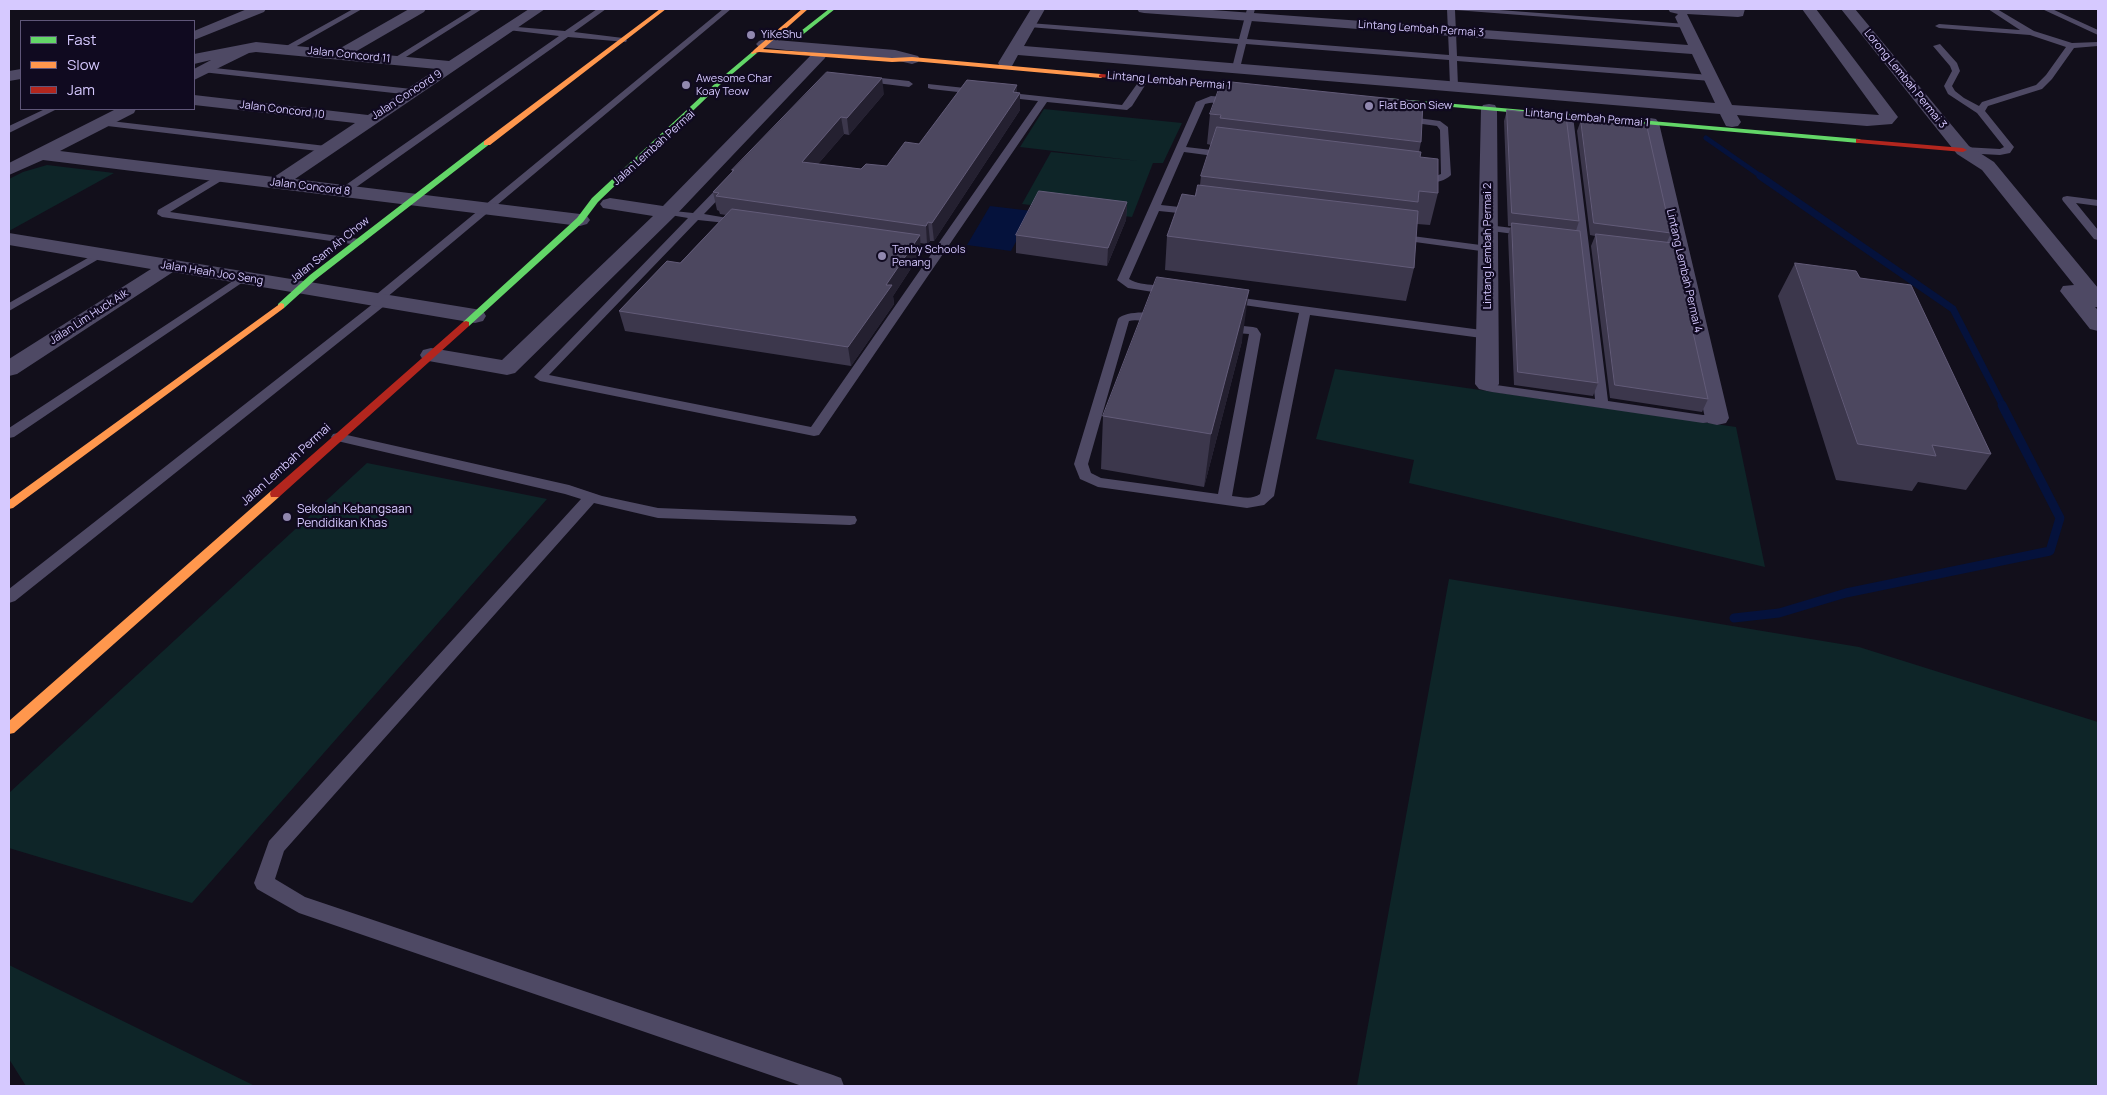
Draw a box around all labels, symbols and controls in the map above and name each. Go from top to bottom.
street label: Lintang Lembah Permai 3 [1358,18,1484,40]
legend [20,20,195,110]
street label: Lorong Lembah Permai 3 [1861,27,1949,131]
place label: YiKeShu [761,28,802,42]
text: Fast [67,29,96,50]
marker: YiKeShu [745,29,757,41]
street label: Jalan Concord 11 [307,44,391,66]
text: Slow [67,54,100,75]
street label: Jalan Concord 9 [369,67,445,123]
street label: Lintang Lembah Permai 1 [1106,69,1232,93]
place label: Awesome Char Koay Teow [696,72,772,98]
text: Jam [67,79,95,100]
marker: Awesome Char Koay Teow [680,79,692,91]
street label: Jalan Concord 10 [239,98,325,122]
place label: Flat Boon Siew [1379,99,1452,113]
marker: Flat Boon Siew [1363,100,1375,112]
street label: Lintang Lembah Permai 1 [1524,106,1650,130]
street label: Jalan Lembah Permai [610,108,698,188]
street label: Jalan Concord 8 [269,176,351,198]
street label: Lintang Lembah Permai 2 [1481,183,1495,309]
street label: Lintang Lembah Permai 4 [1663,208,1705,334]
street label: Jalan Sam Ah Chow [288,214,372,286]
place label: Tenby Schools Penang [892,243,965,269]
marker: Tenby Schools Penang [876,250,888,262]
street label: Jalan Heah Joo Seng [160,258,264,288]
street label: Jalan Lim Huck Aik [47,287,131,347]
street label: Jalan Lembah Permai [238,421,334,509]
place label: Sekolah Kebangsaan Pendidikan Khas [297,503,412,531]
marker: Sekolah Kebangsaan Pendidikan Khas [281,511,293,523]

